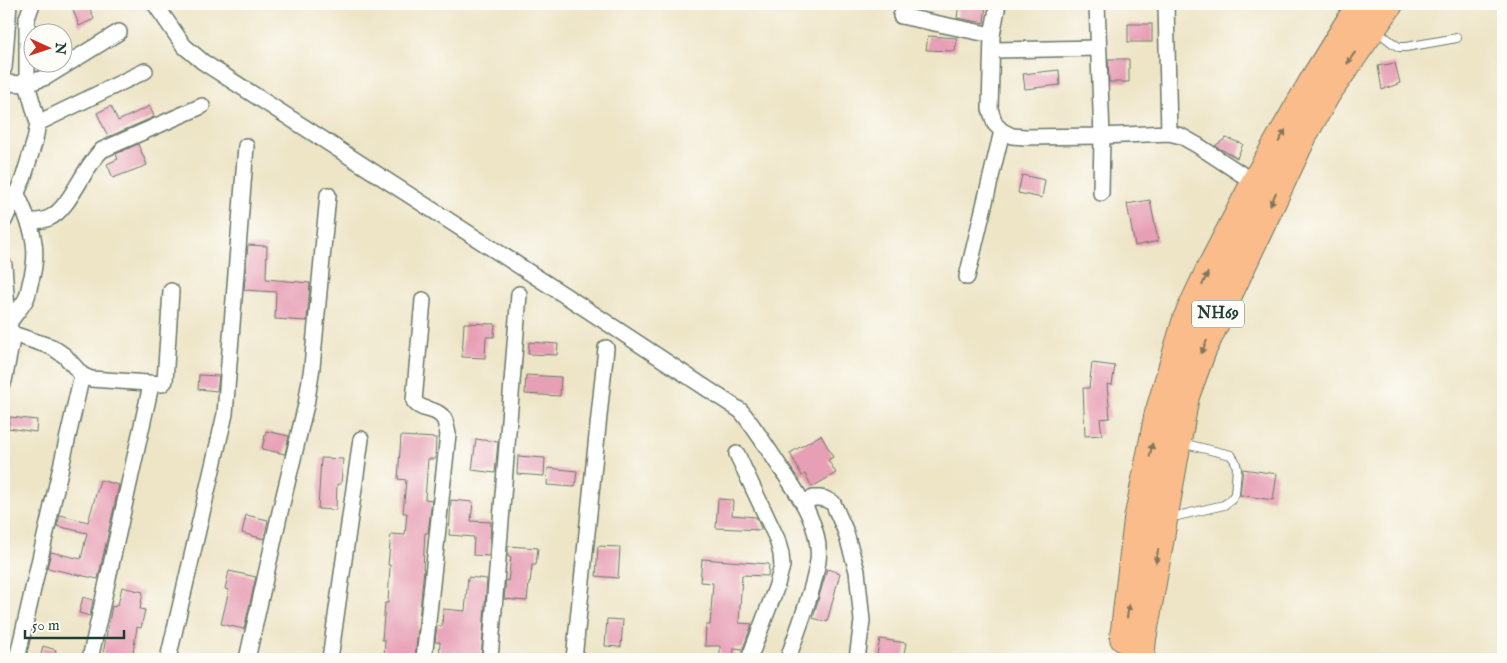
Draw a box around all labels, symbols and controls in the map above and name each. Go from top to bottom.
north arrow [22,22,72,72]
text: N [51,41,69,55]
one-way arrow [1346,51,1356,65]
one-way arrow [1278,129,1286,143]
one-way arrow [1268,192,1277,207]
one-way arrow [1202,272,1210,286]
road number: NH69 [1192,300,1244,328]
one-way arrow [1199,340,1207,354]
one-way arrow [1148,442,1156,458]
one-way arrow [1152,548,1160,564]
one-way arrow [1124,603,1132,619]
scale bar [25,608,124,640]
text: 50 m [32,616,60,635]

